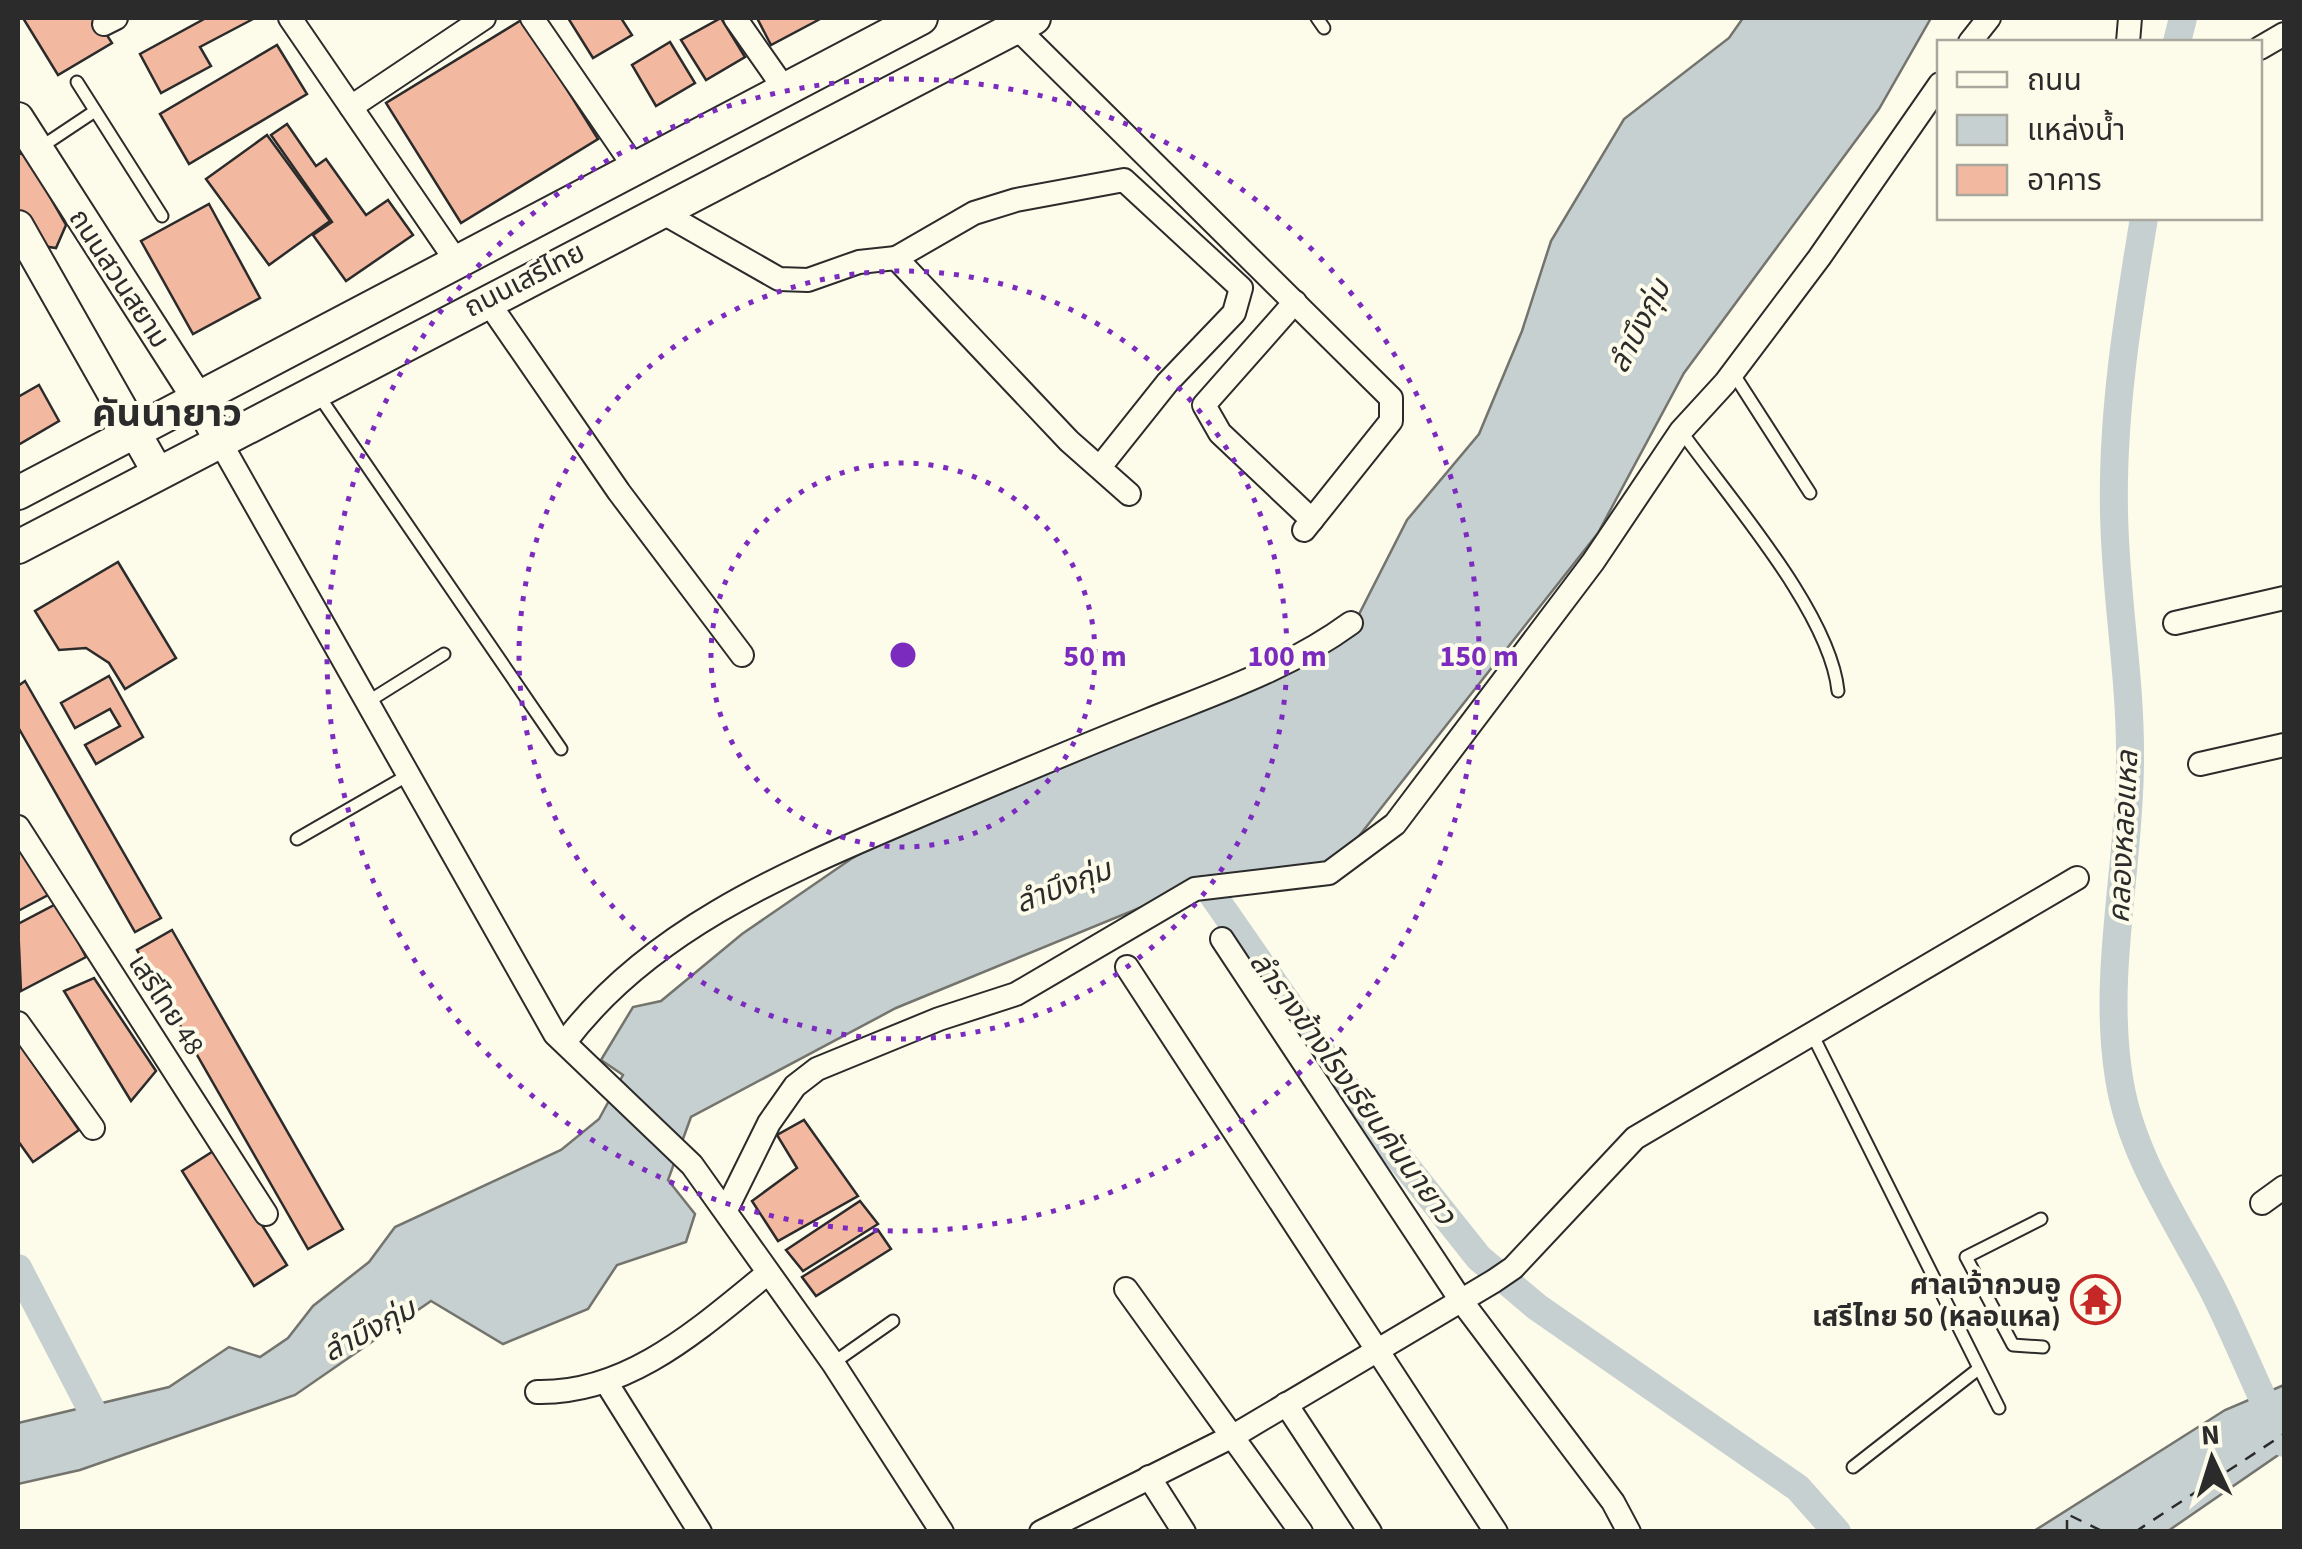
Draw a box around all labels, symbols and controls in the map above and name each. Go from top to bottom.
legend [1937,40,2262,220]
text: ถนน [2027,59,2082,102]
text: แหล่งน้ำ [2027,109,2125,152]
text: อาคาร [2027,159,2102,202]
street label: ถนนสวนสยาม [59,201,179,356]
street label: ถนนเสรีไทย [457,232,592,327]
water label: ลำบึงกุ่ม [1598,270,1682,381]
district label: คันนายาว [92,387,242,441]
text: 50 m [1063,635,1127,678]
text: 100 m [1247,635,1327,678]
text: 150 m [1439,635,1519,678]
centre of rings [885,637,921,673]
water label: คลองหลอแหล [2098,749,2150,924]
water label: ลำบึงกุ่ม [1009,848,1120,924]
water label: ลำรางข้างโรงเรียนคันนายาว [1239,943,1467,1235]
street label: เสรีไทย 48 [119,946,214,1063]
place label: ศาลเจ้ากวนอู เสรีไทย 50 (หลอแหล) [1812,1265,2061,1337]
temple icon: ศาลเจ้ากวนอู เสรีไทย 50 (หลอแหล) [2070,1274,2122,1326]
water label: ลำบึงกุ่ม [315,1287,426,1373]
north arrow [2162,1409,2262,1509]
text: N [2200,1414,2221,1456]

